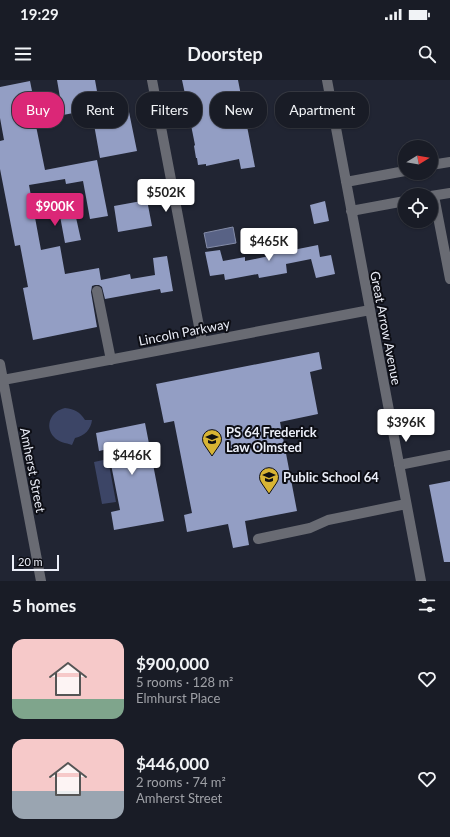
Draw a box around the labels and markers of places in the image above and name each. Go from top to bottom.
pin: $502K [138,179,194,213]
pin: $900K [27,193,83,227]
pin: $465K [241,228,297,262]
pin: $396K [378,409,434,443]
place label: PS 64 Frederick Law Olmsted [226,424,317,455]
school or university icon: PS 64 Frederick Law Olmsted [201,428,223,456]
pin: $446K [104,442,160,476]
school or university icon: Public School 64 [258,466,280,494]
place label: Public School 64 [283,469,379,485]

